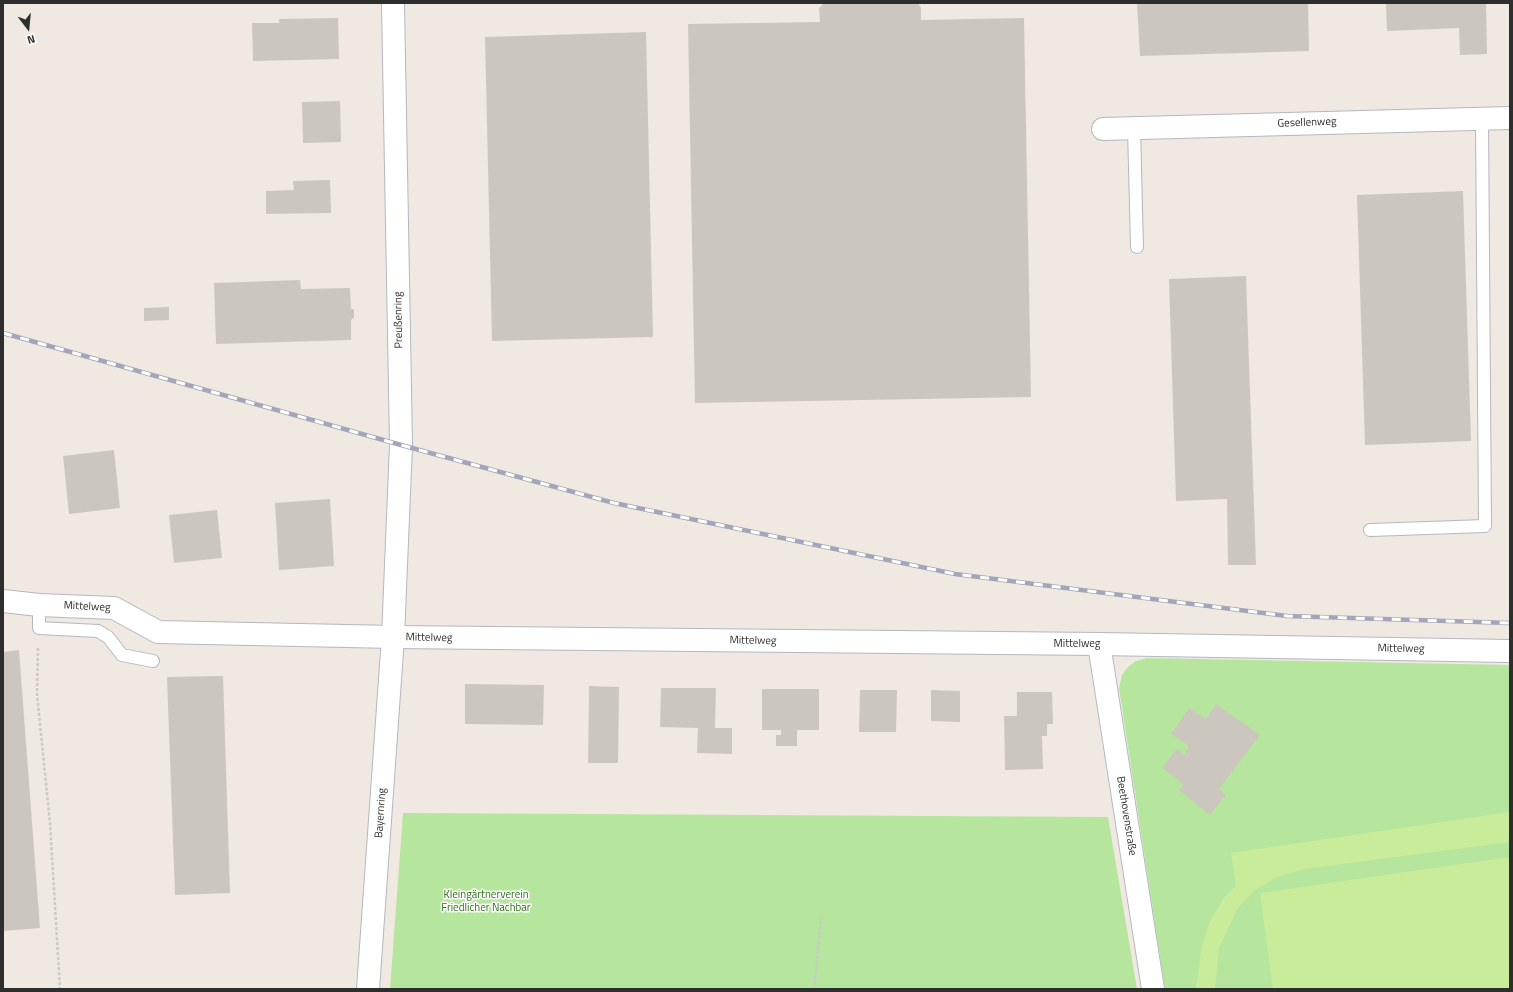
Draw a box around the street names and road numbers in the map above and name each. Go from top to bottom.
street label: Gesellenweg [1277,115,1337,131]
street label: Preußenring [392,291,406,349]
street label: Mittelweg [63,599,111,615]
street label: Mittelweg [405,631,453,645]
street label: Mittelweg [729,634,777,648]
street label: Mittelweg [1053,637,1101,651]
street label: Mittelweg [1377,642,1425,656]
street label: Beethovenstraße [1113,775,1139,857]
street label: Bayernring [373,787,389,839]

